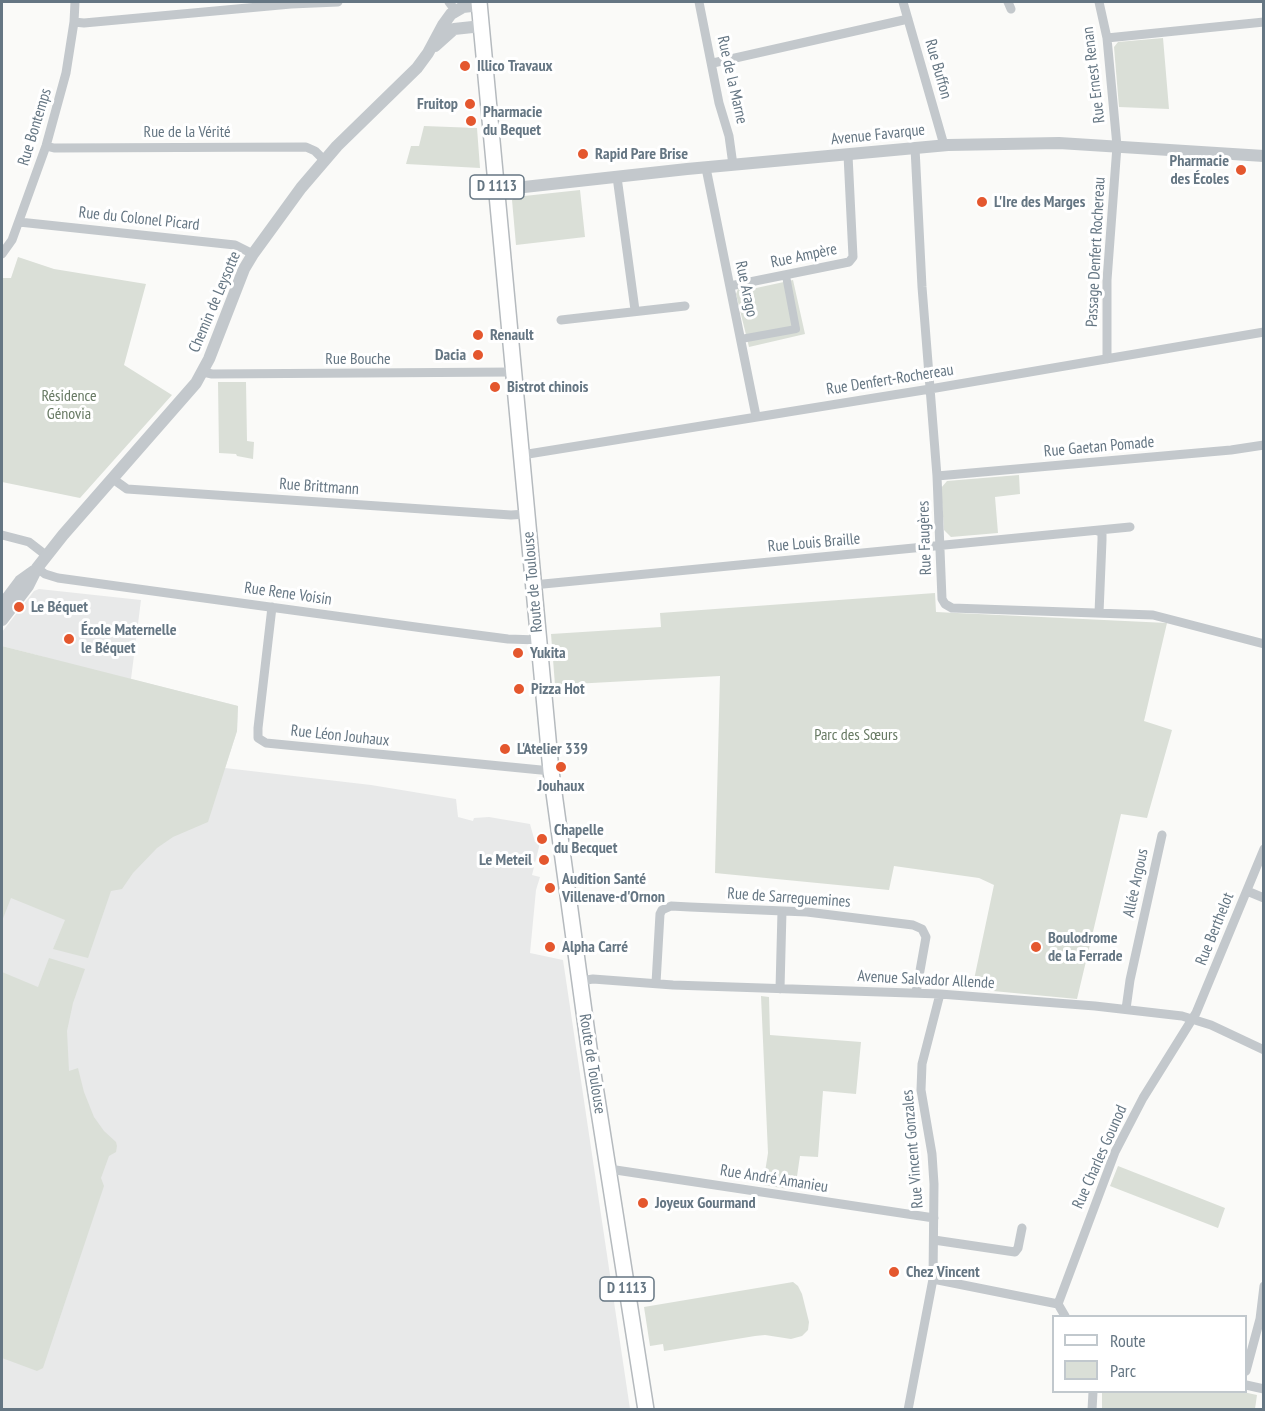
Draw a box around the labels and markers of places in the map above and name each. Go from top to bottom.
place label: Illico Travaux [477,56,553,76]
marker: Illico Travaux [458,59,472,73]
place label: Fruitop [417,94,458,114]
marker: Fruitop [463,97,477,111]
place label: Pharmacie du Bequet [483,102,542,140]
marker: Pharmacie du Bequet [464,114,478,128]
place label: Rapid Pare Brise [595,144,688,164]
marker: Rapid Pare Brise [576,147,590,161]
place label: Pharmacie des Écoles [1170,151,1229,189]
marker: Pharmacie des Écoles [1234,163,1248,177]
place label: L'Ire des Marges [994,192,1085,212]
marker: L'Ire des Marges [975,195,989,209]
place label: Renault [490,325,534,345]
marker: Renault [471,328,485,342]
place label: Dacia [435,345,466,365]
marker: Dacia [471,348,485,362]
place label: Bistrot chinois [507,377,588,397]
marker: Bistrot chinois [488,380,502,394]
place label: Le Béquet [31,597,88,617]
marker: Le Béquet [12,600,26,614]
place label: École Maternelle le Béquet [81,620,176,658]
marker: École Maternelle le Béquet [62,632,76,646]
place label: Yukita [530,643,566,663]
marker: Yukita [511,646,525,660]
place label: Pizza Hot [531,679,585,699]
marker: Pizza Hot [512,682,526,696]
place label: L'Atelier 339 [517,739,588,759]
marker: L'Atelier 339 [498,742,512,756]
marker: Jouhaux [554,760,568,774]
place label: Jouhaux [538,776,584,796]
place label: Chapelle du Becquet [554,820,617,858]
marker: Chapelle du Becquet [535,832,549,846]
place label: Le Meteil [479,850,532,870]
marker: Le Meteil [537,853,551,867]
place label: Audition Santé Villenave-d'Ornon [562,869,665,907]
marker: Audition Santé Villenave-d'Ornon [543,881,557,895]
place label: Boulodrome de la Ferrade [1048,928,1123,966]
place label: Alpha Carré [562,937,628,957]
marker: Alpha Carré [543,940,557,954]
marker: Boulodrome de la Ferrade [1029,940,1043,954]
place label: Joyeux Gourmand [655,1193,756,1213]
marker: Joyeux Gourmand [636,1196,650,1210]
place label: Chez Vincent [906,1262,980,1282]
marker: Chez Vincent [887,1265,901,1279]

